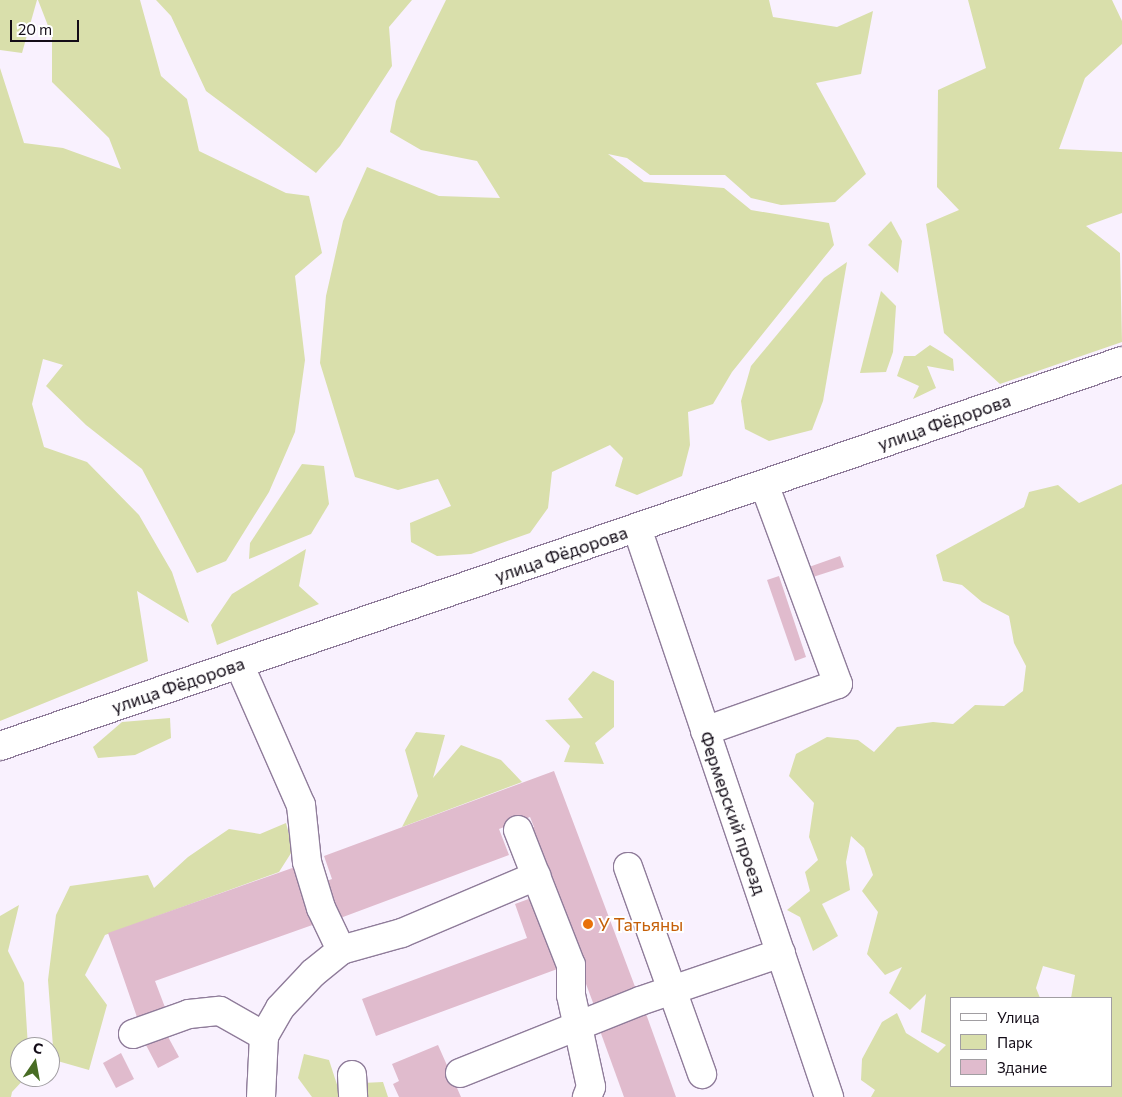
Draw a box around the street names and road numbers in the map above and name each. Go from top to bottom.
street label: улица Фёдорова [875,389,1013,455]
street label: улица Фёдорова [492,521,630,587]
street label: улица Фёдорова [109,652,247,718]
street label: Фермерский проезд [695,729,771,897]

